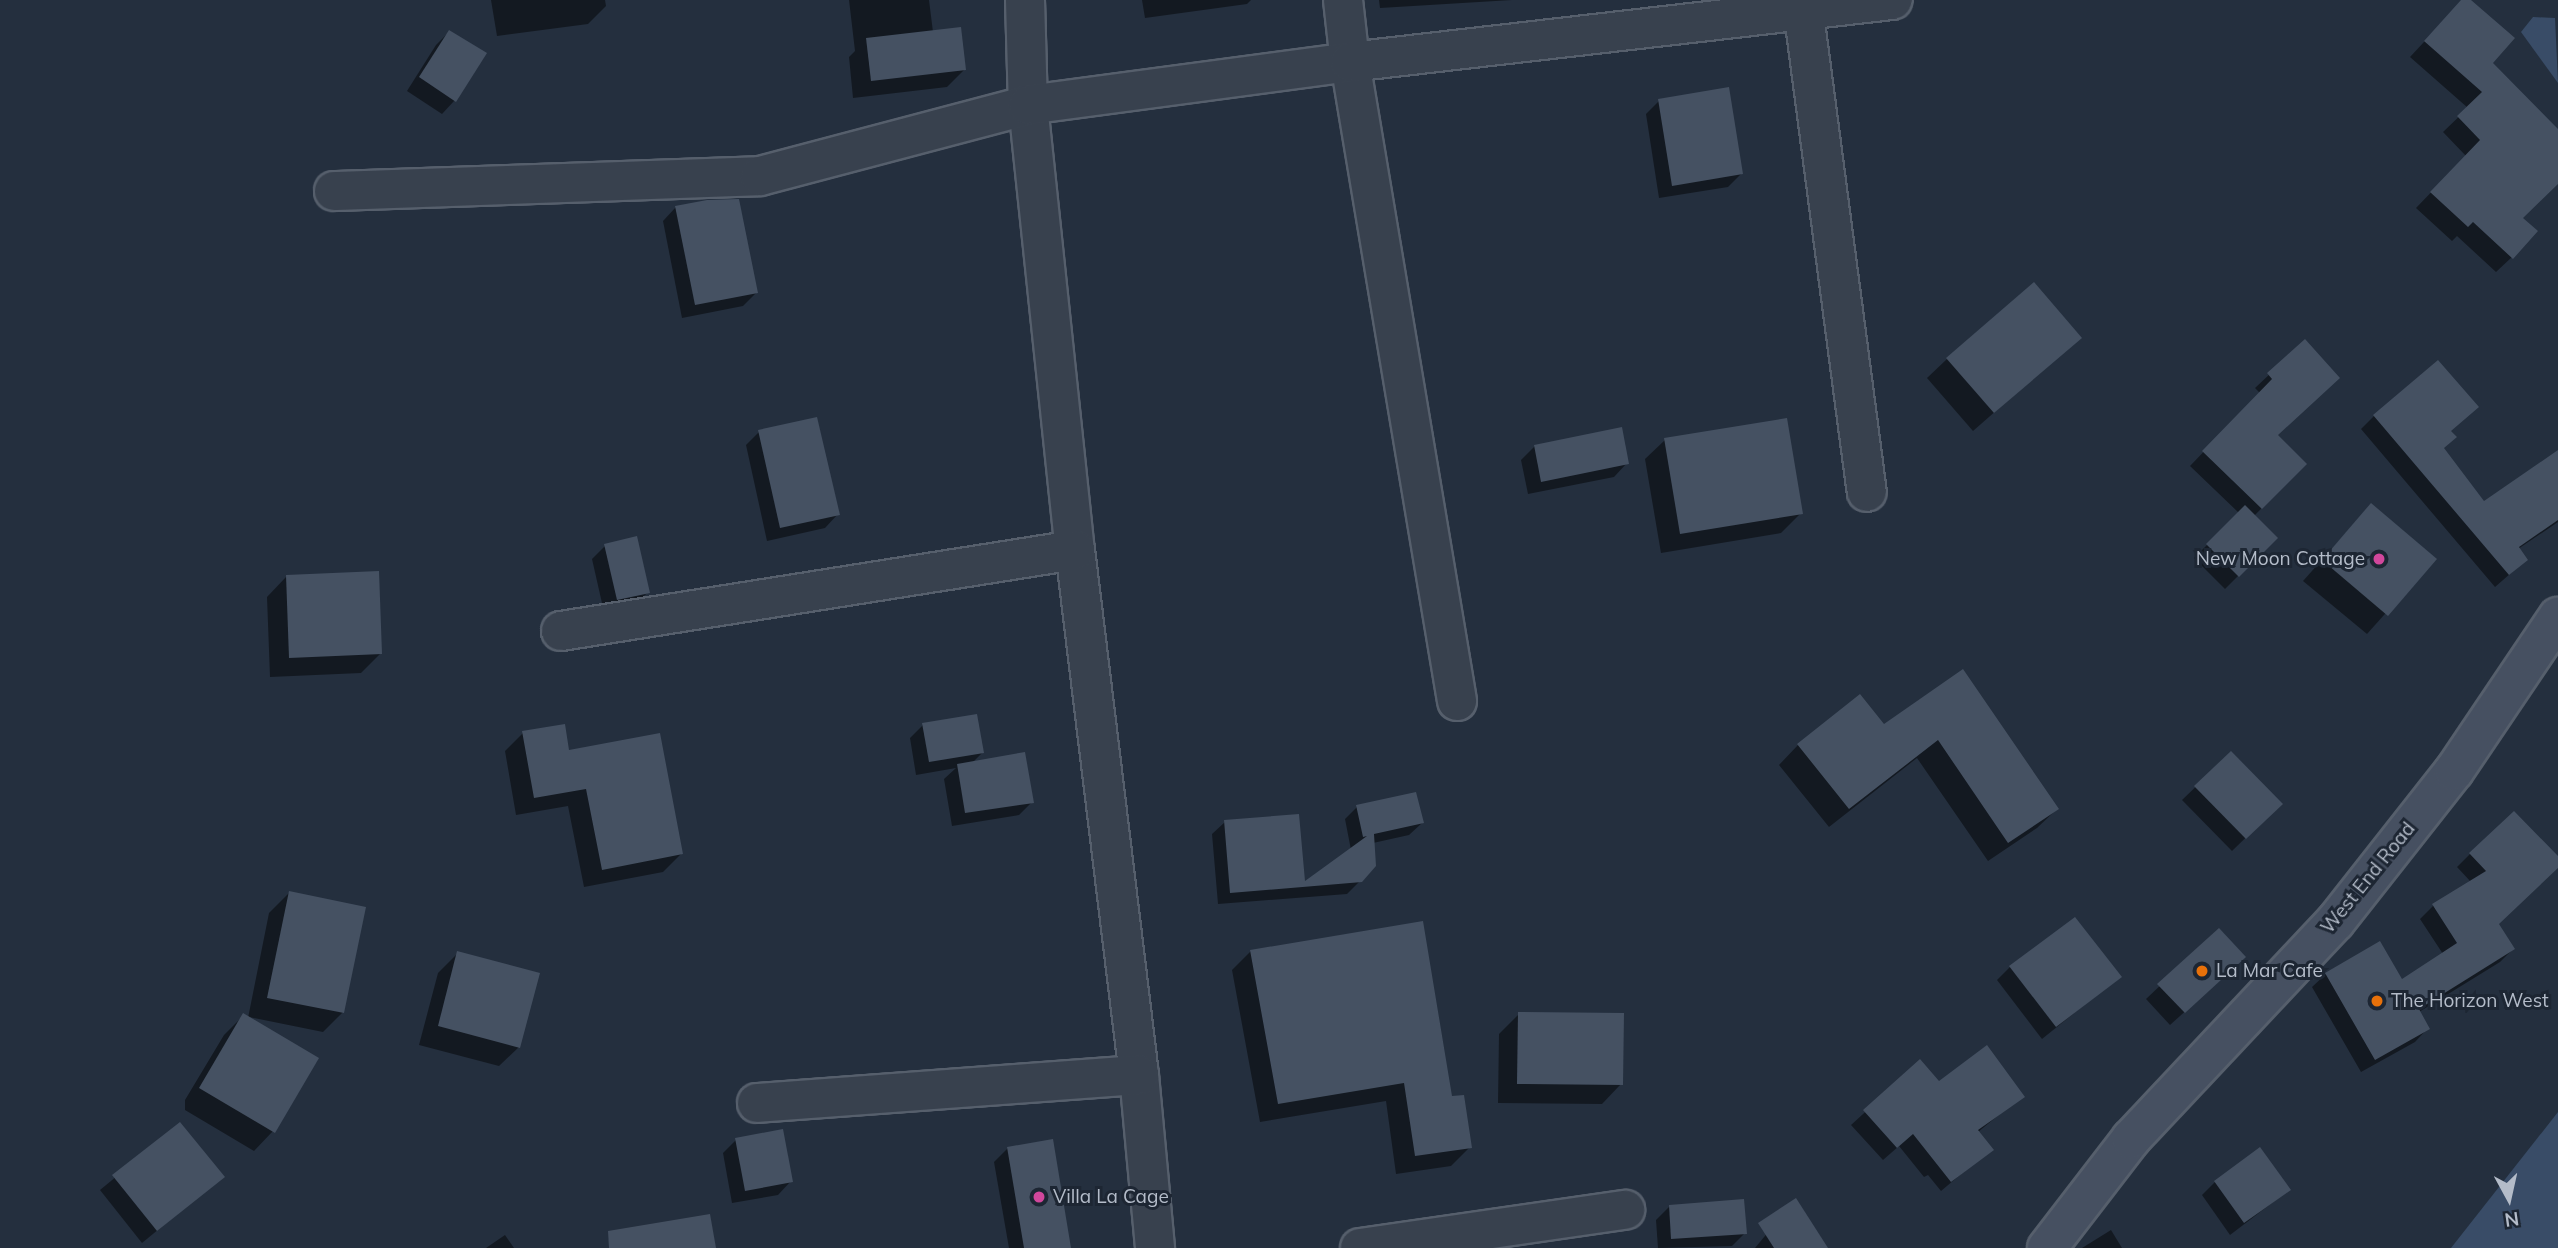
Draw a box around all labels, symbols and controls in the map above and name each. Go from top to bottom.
place label: New Moon Cottage [2196,548,2365,570]
marker: New Moon Cottage [2371,551,2387,567]
street label: West End Road [2316,818,2420,938]
place label: La Mar Cafe [2216,960,2323,982]
marker: La Mar Cafe [2194,963,2210,979]
place label: The Horizon West [2391,990,2549,1012]
marker: The Horizon West [2369,993,2385,1009]
north arrow [2474,1164,2544,1234]
place label: Villa La Cage [1053,1186,1169,1208]
marker: Villa La Cage [1031,1189,1047,1205]
text: N [2503,1207,2521,1233]

